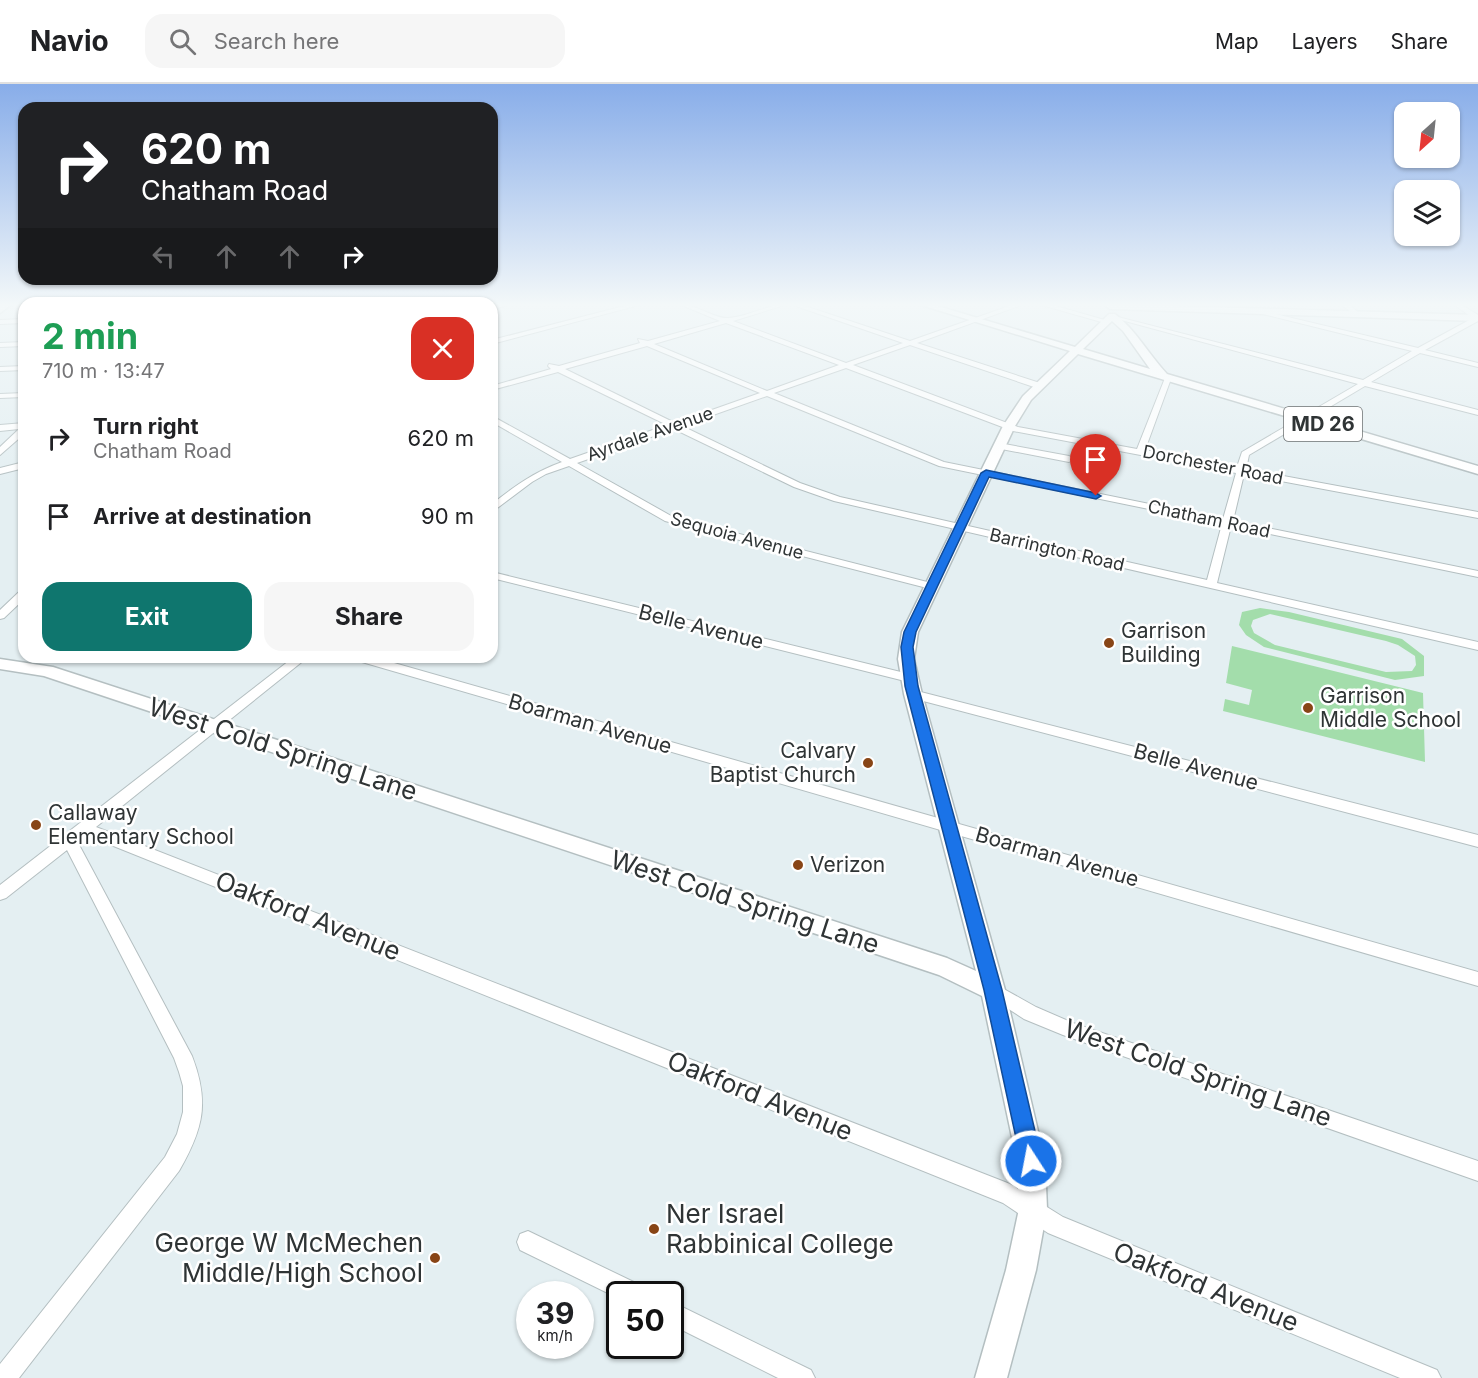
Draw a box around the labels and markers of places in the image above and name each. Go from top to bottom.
pin [1070,434,1121,496]
place label: Garrison Building [1121,618,1206,667]
marker: Garrison Building [1102,636,1116,650]
place label: Garrison Middle School [1320,683,1461,732]
marker: Garrison Middle School [1301,701,1315,715]
place label: Calvary Baptist Church [710,738,856,787]
marker: Calvary Baptist Church [861,756,875,770]
place label: Callaway Elementary School [48,800,234,849]
marker: Callaway Elementary School [29,818,43,832]
place label: Verizon [810,852,885,877]
marker: Verizon [791,858,805,872]
place label: Ner Israel Rabbinical College [666,1198,894,1259]
marker: Ner Israel Rabbinical College [647,1222,661,1236]
place label: George W McMechen Middle/High School [154,1227,423,1288]
marker: George W McMechen Middle/High School [428,1251,442,1265]

